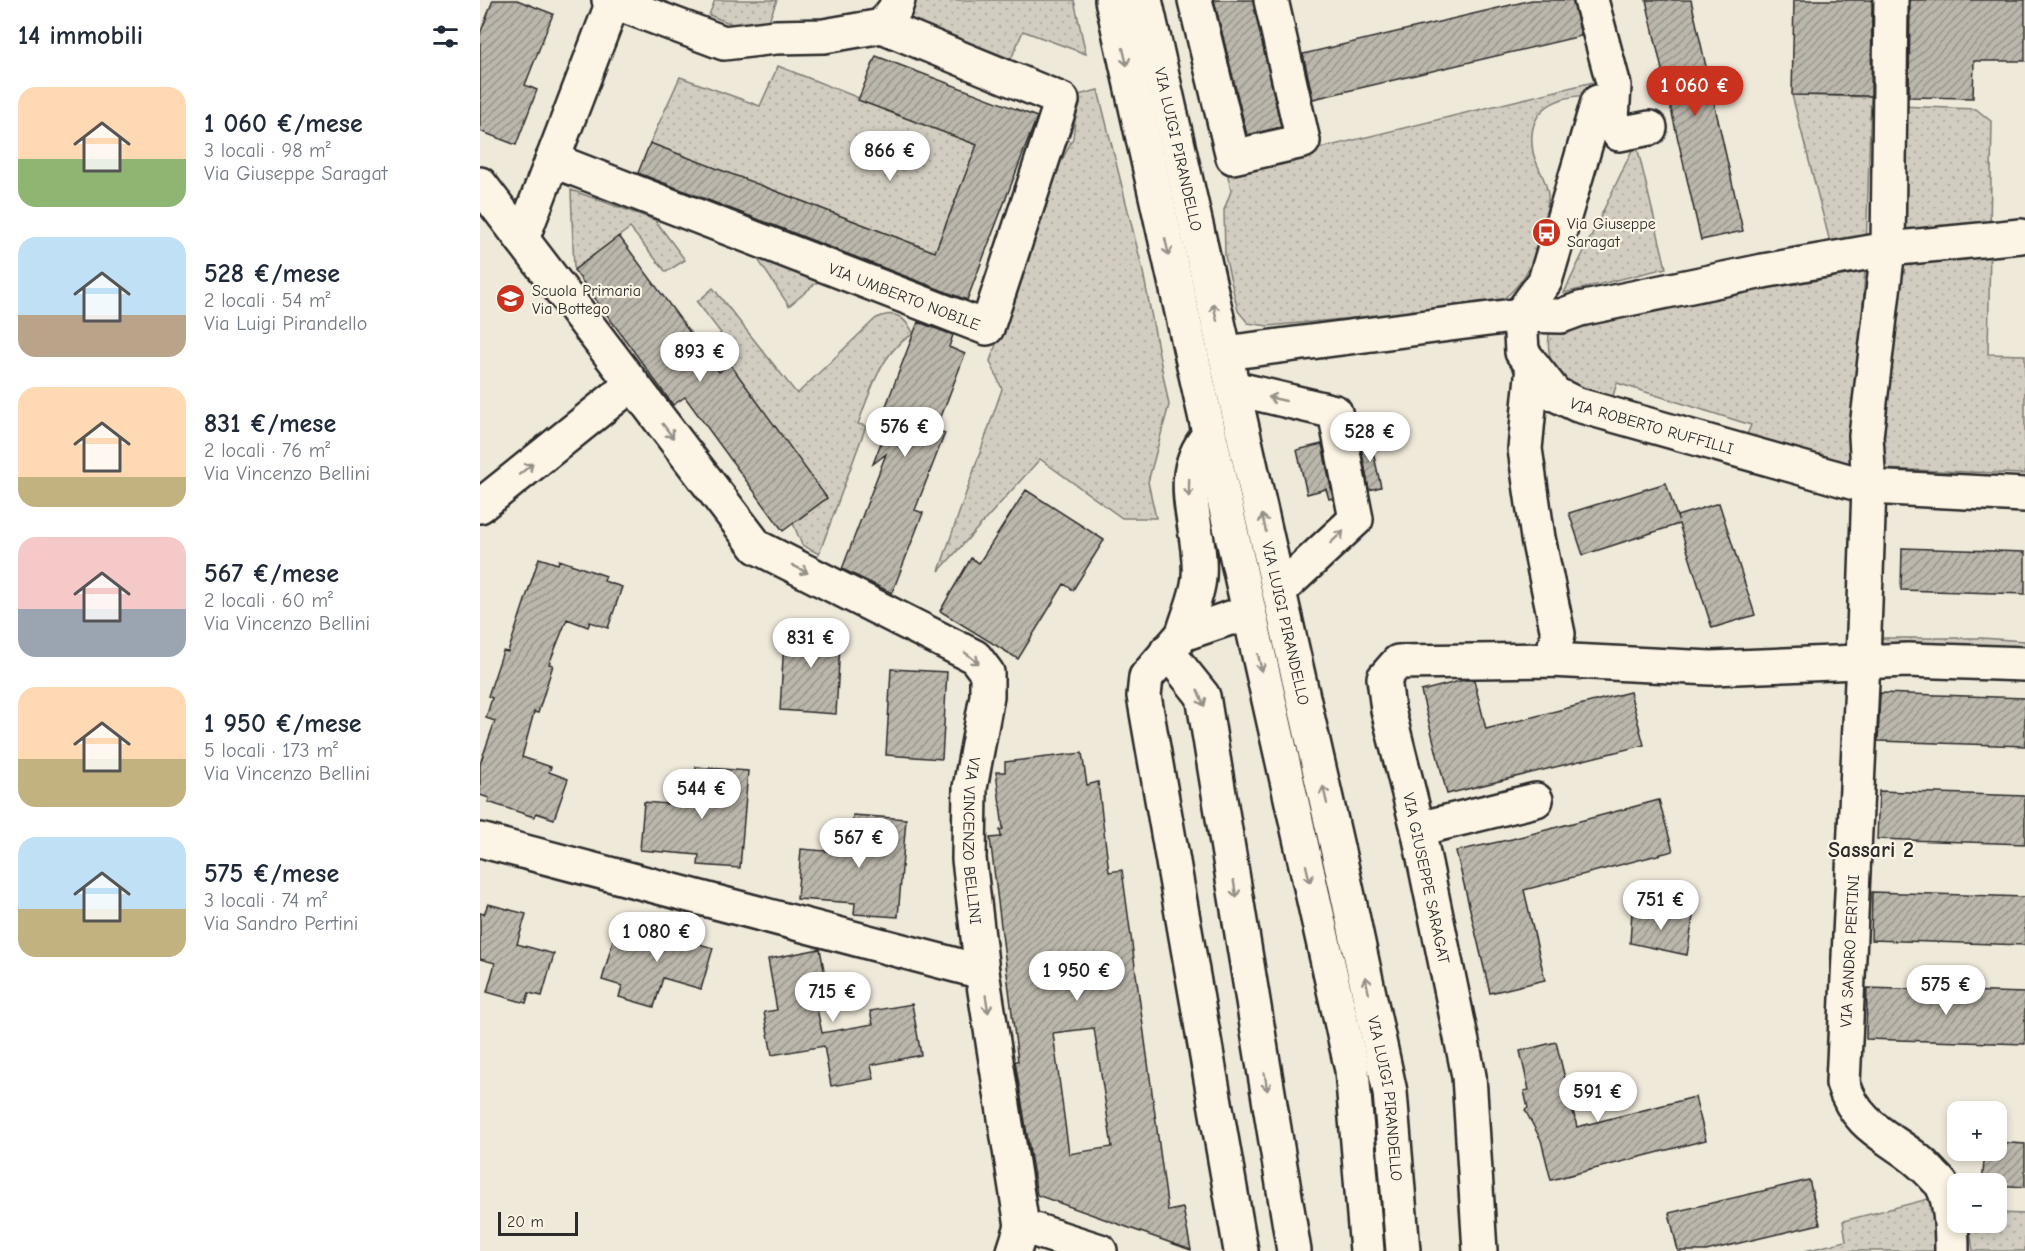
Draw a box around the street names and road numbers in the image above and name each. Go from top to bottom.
street label: VIA LUIGI PIRANDELLO [1151,66,1205,233]
street label: VIA UMBERTO NOBILE [826,260,983,335]
street label: VIA ROBERTO RUFFILLI [1566,394,1735,458]
street label: VIA LUIGI PIRANDELLO [1258,540,1312,707]
street label: VIA VINCENZO BELLINI [959,755,984,925]
street label: VIA GIUSEPPE SARAGAT [1399,791,1453,966]
street label: VIA SANDRO PERTINI [1837,874,1863,1028]
street label: VIA LUIGI PIRANDELLO [1364,1014,1405,1182]

